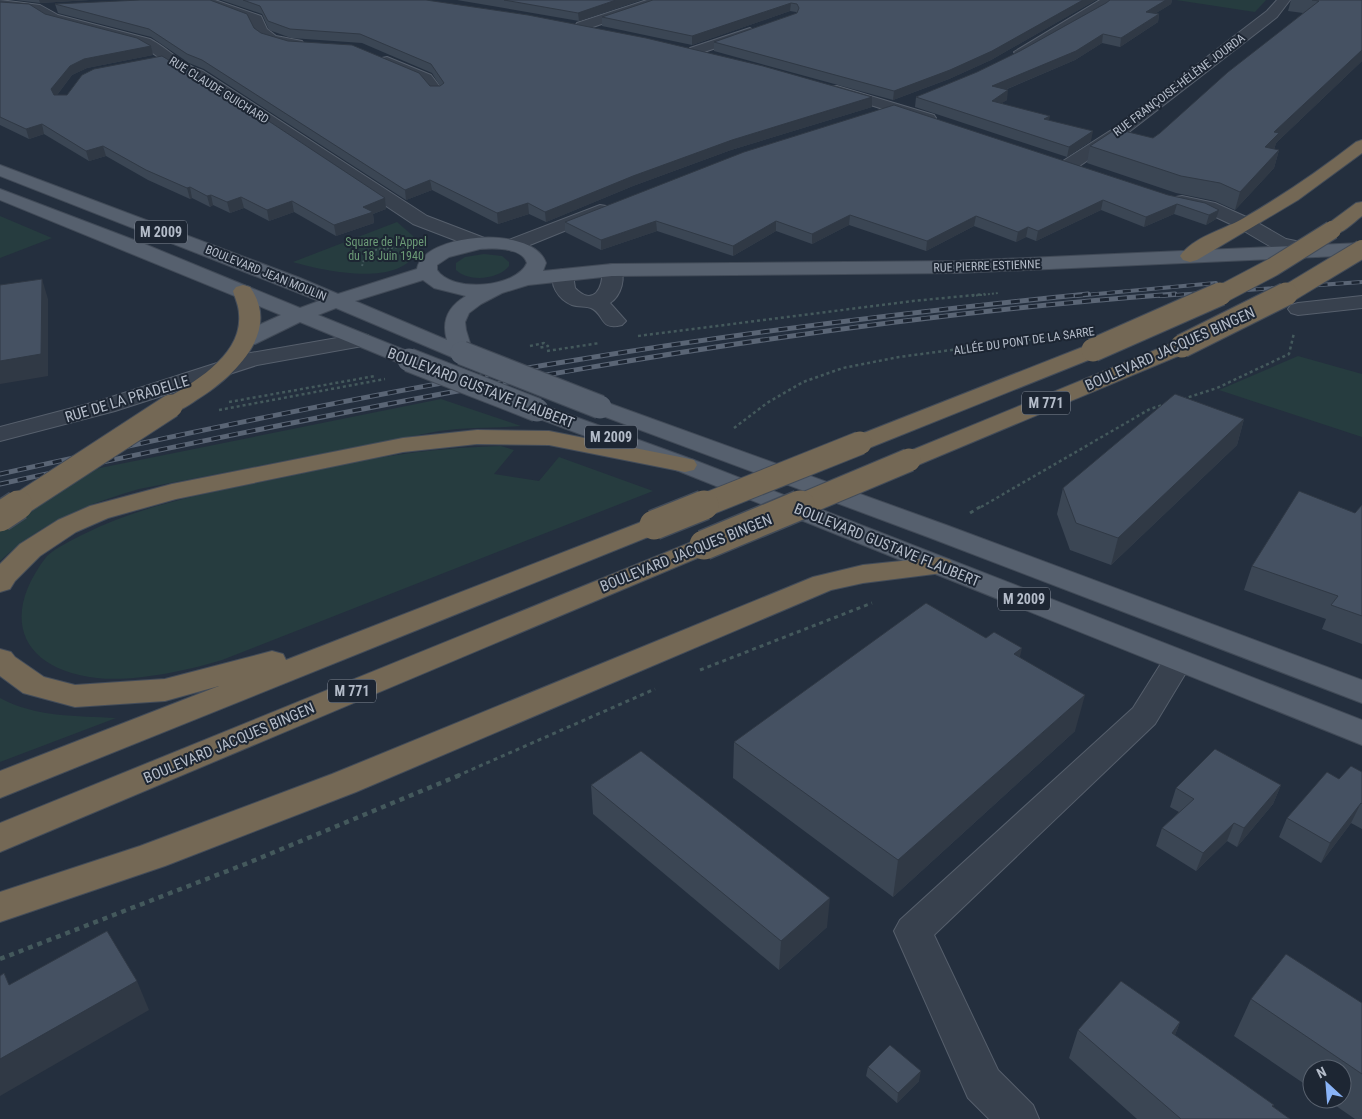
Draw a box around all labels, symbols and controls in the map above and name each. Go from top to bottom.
street label: RUE FRANÇOISE-HÉLÈNE JOURDA [1110,30,1248,139]
street label: RUE CLAUDE GUICHARD [167,54,272,126]
road number: M 2009 [135,220,187,243]
park label: Square de l'Appel du 18 Juin 1940 [345,235,427,263]
street label: BOULEVARD JEAN MOULIN [203,242,329,304]
street label: RUE PIERRE ESTIENNE [933,257,1041,275]
street label: BOULEVARD JACQUES BINGEN [1082,303,1258,395]
street label: ALLÉE DU PONT DE LA SARRE [952,323,1095,358]
street label: BOULEVARD GUSTAVE FLAUBERT [385,344,577,432]
street label: RUE DE LA PRADELLE [63,372,191,426]
road number: M 771 [1022,392,1070,414]
road number: M 2009 [585,426,637,448]
street label: BOULEVARD GUSTAVE FLAUBERT [792,499,983,591]
street label: BOULEVARD JACQUES BINGEN [597,510,775,596]
road number: M 2009 [998,588,1050,610]
road number: M 771 [328,679,376,702]
street label: BOULEVARD JACQUES BINGEN [141,699,317,787]
north arrow [1302,1059,1352,1109]
text: N [1314,1063,1329,1081]

